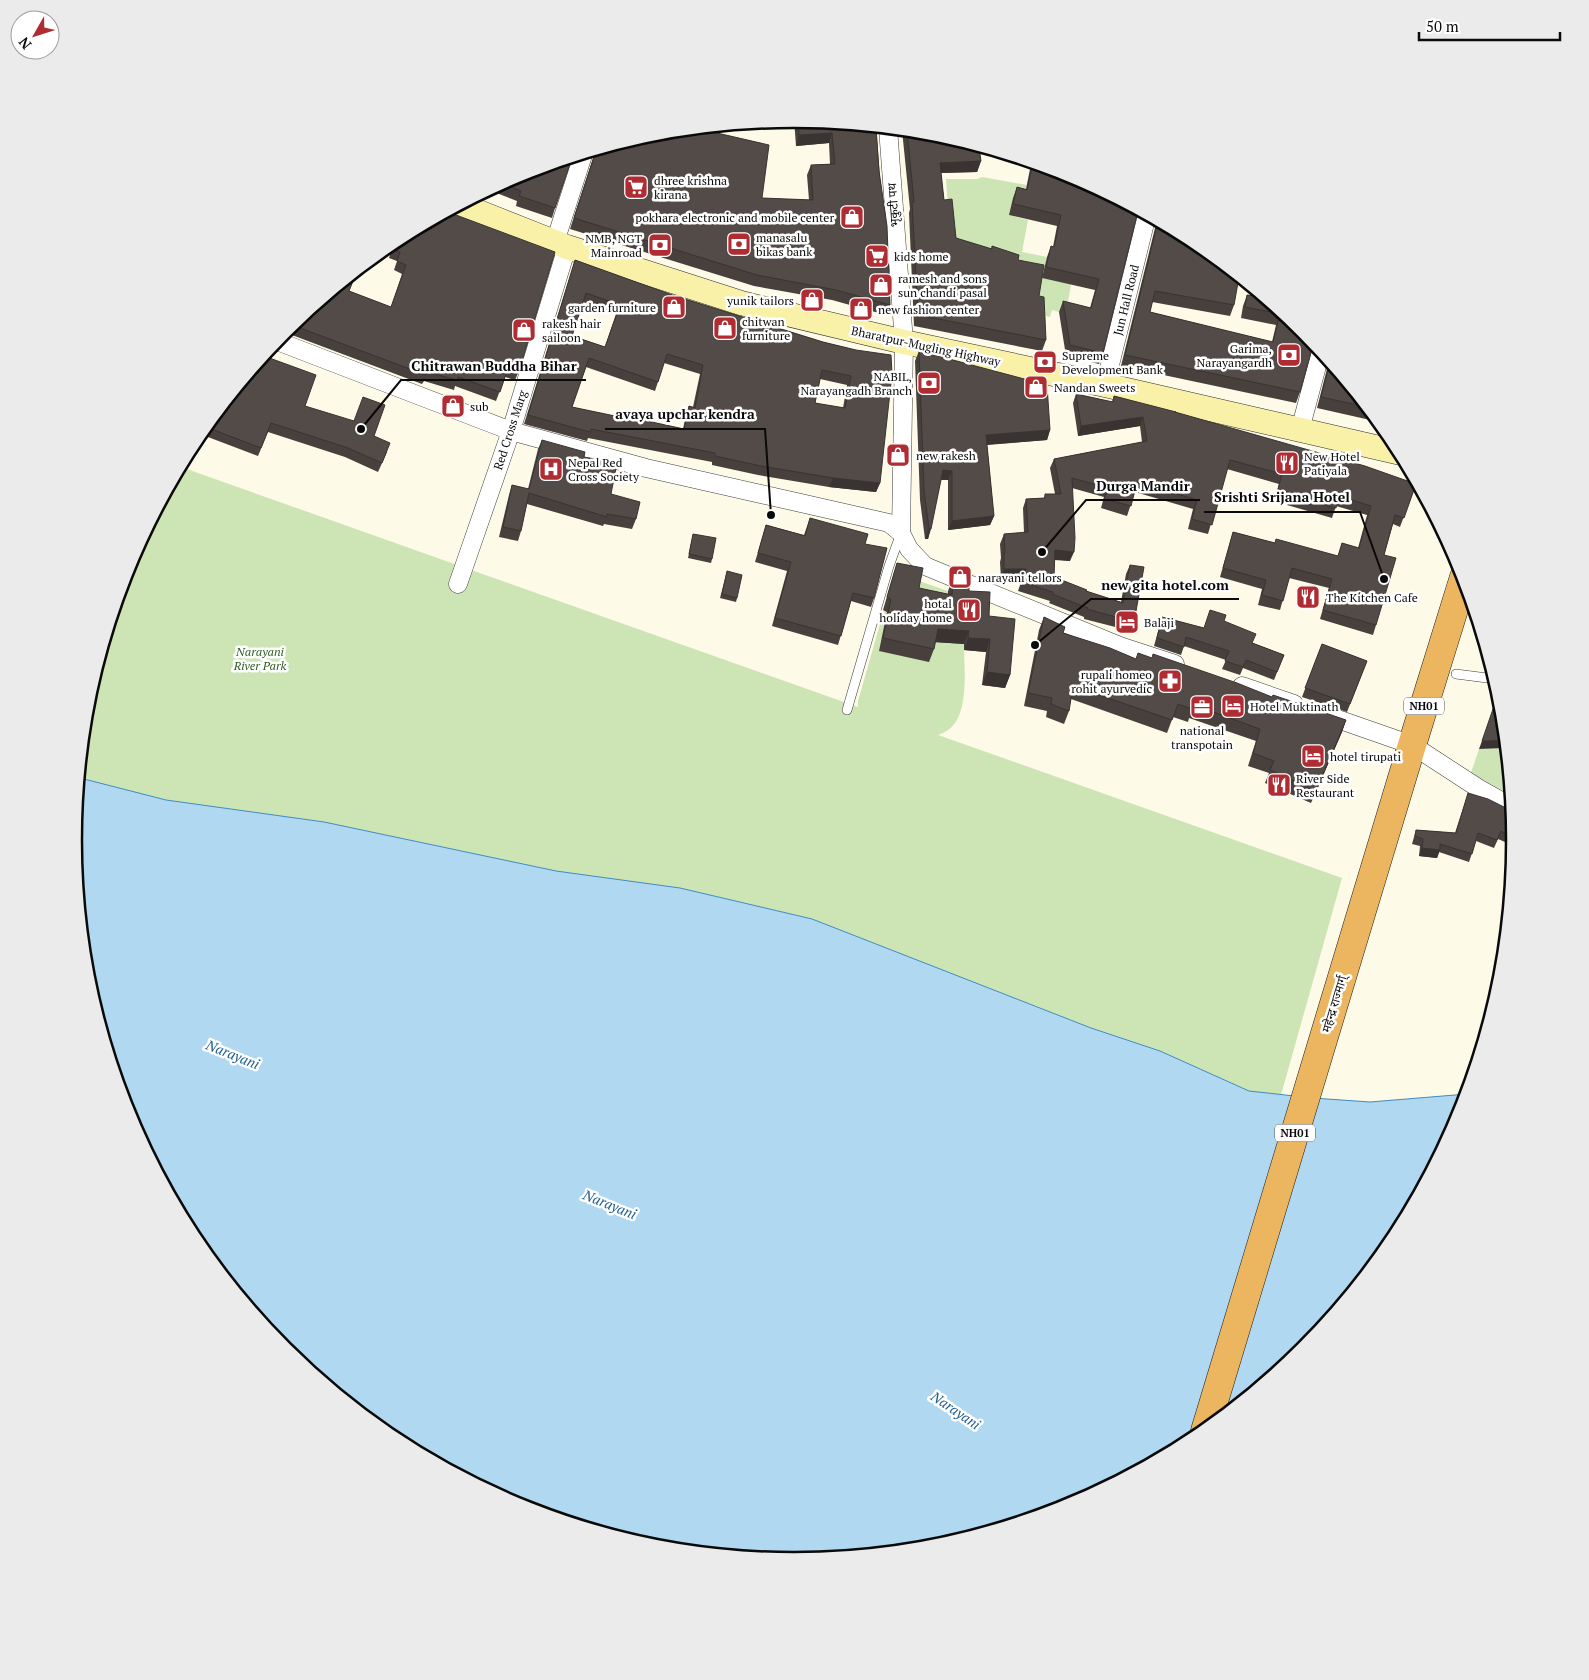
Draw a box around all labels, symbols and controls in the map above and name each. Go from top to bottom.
north arrow [10,10,60,60]
scale bar [1419,10,1560,42]
text: 50 m [1426,16,1459,36]
text: N [14,33,35,54]
place label: dhree krishna kirana [654,173,727,202]
supermarket icon: dhree krishna kirana [623,174,649,200]
street label: भृकुटी पथ [884,182,903,228]
shop icon: pokhara electronic and mobile center [839,204,865,230]
place label: pokhara electronic and mobile center [635,210,834,225]
place label: manasalu bikas bank [756,230,813,259]
place label: NMB, NGT Mainroad [585,231,643,260]
bank icon: manasalu bikas bank [726,231,752,257]
bank icon: NMB, NGT Mainroad [647,232,673,258]
supermarket icon: kids home [864,243,890,269]
place label: kids home [894,249,949,264]
street label: Jun Hall Road [1110,263,1142,337]
place label: ramesh and sons sun chandi pasal [898,271,987,300]
shop icon: ramesh and sons sun chandi pasal [868,272,894,298]
shop icon: yunik tailors [799,287,825,313]
place label: yunik tailors [726,293,794,308]
shop icon: garden furniture [661,294,687,320]
shop icon: new fashion center [848,296,874,322]
place label: garden furniture [568,300,656,315]
place label: new fashion center [878,302,980,317]
place label: chitwan furniture [742,314,790,343]
shop icon: chitwan furniture [712,315,738,341]
place label: rakesh hair sailoon [542,316,602,345]
shop icon: rakesh hair sailoon [511,317,537,343]
street label: Bharatpur-Mugling Highway [850,323,1003,369]
place label: Garima, Narayangardh [1197,341,1272,370]
bank icon: Garima, Narayangardh [1276,342,1302,368]
place label: Supreme Development Bank [1062,348,1164,377]
bank icon: Supreme Development Bank [1032,349,1058,375]
callout: Chitrawan Buddha Bihar [401,351,586,380]
text: Chitrawan Buddha Bihar [411,356,577,375]
place label: NABIL, Narayangadh Branch [800,369,912,398]
bank icon: NABIL, Narayangadh Branch [916,370,942,396]
shop icon: Nandan Sweets [1023,374,1049,400]
place label: Nandan Sweets [1054,380,1135,395]
street label: Red Cross Marg [490,388,530,472]
shop icon: sub [440,393,466,419]
place label: sub [470,399,489,414]
callout: avaya upchar kendra [605,400,765,429]
text: avaya upchar kendra [615,404,755,423]
shop icon: new rakesh [885,442,911,468]
place label: new rakesh [916,448,976,463]
place label: New Hotel Patiyala [1304,449,1360,478]
restaurant icon: New Hotel Patiyala [1274,450,1300,476]
place label: Nepal Red Cross Society [568,455,640,484]
hospital icon: Nepal Red Cross Society [538,456,564,482]
callout: Durga Mandir [1086,471,1200,500]
text: Durga Mandir [1096,476,1190,495]
callout: Srishti Srijana Hotel [1204,483,1360,512]
text: Srishti Srijana Hotel [1214,487,1350,506]
shop icon: narayani tellors [947,564,973,590]
place label: narayani tellors [978,570,1062,585]
callout: new gita hotel.com [1091,570,1239,599]
text: new gita hotel.com [1101,575,1229,594]
restaurant icon: The Kitchen Cafe [1295,584,1321,610]
place label: The Kitchen Cafe [1326,590,1418,605]
place label: hotal holiday home [879,596,952,625]
restaurant icon: hotal holiday home [956,597,982,623]
hotel icon: Balaji [1114,609,1140,635]
place label: Balaji [1144,615,1175,630]
park label: Narayani River Park [233,644,287,673]
place label: rupali homeo rohit ayurvedic [1071,667,1152,696]
pharmacy icon: rupali homeo rohit ayurvedic [1157,668,1183,694]
hotel icon: Hotel Muktinath [1220,693,1246,719]
office icon: national transpotain [1189,694,1215,720]
road number: NH01 [1404,698,1444,714]
place label: Hotel Muktinath [1250,699,1339,714]
place label: national transpotain [1171,723,1233,752]
hotel icon: hotel tirupati [1300,743,1326,769]
place label: hotel tirupati [1330,749,1401,764]
place label: River Side Restaurant [1296,771,1355,800]
restaurant icon: River Side Restaurant [1266,772,1292,798]
street label: महेन्द्र राज्मार्ग् [1318,972,1350,1034]
water label: Narayani [203,1034,263,1073]
road number: NH01 [1275,1124,1315,1142]
water label: Narayani [580,1184,640,1223]
water label: Narayani [927,1386,985,1434]

